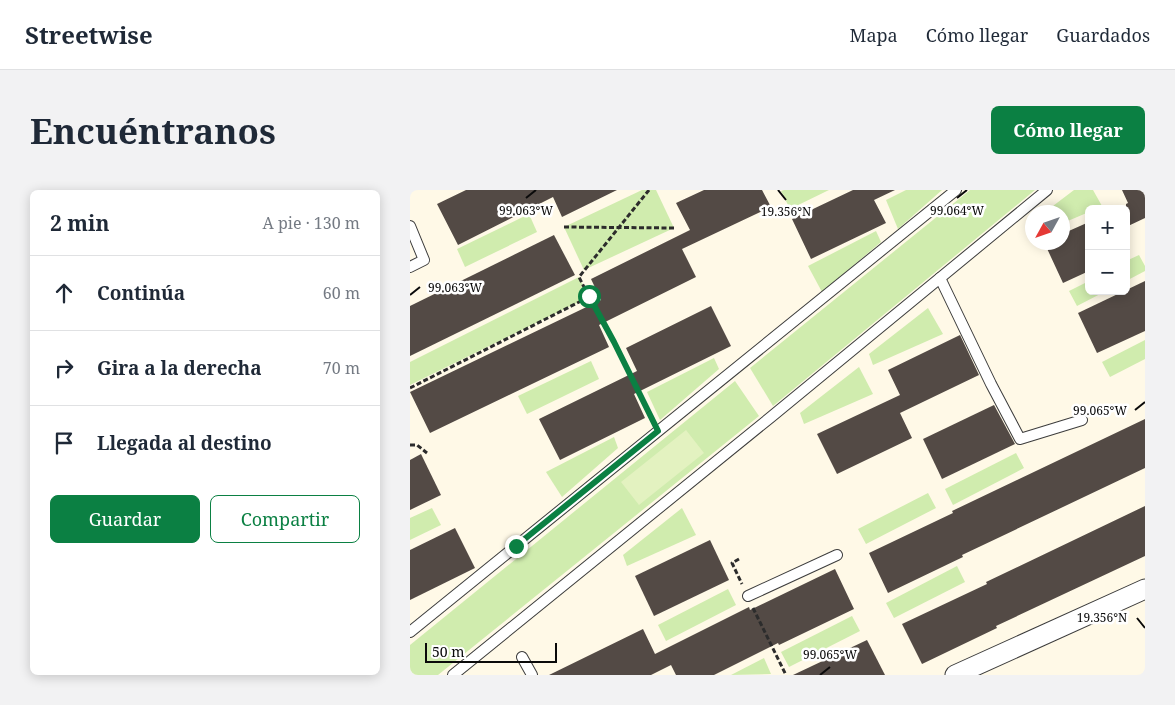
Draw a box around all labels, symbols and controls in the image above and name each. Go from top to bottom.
text: Streetwise [25,18,153,51]
text: Mapa [850,23,898,47]
text: Cómo llegar [926,23,1028,47]
text: Guardados [1056,23,1150,47]
button: Cómo llegar [991,106,1145,154]
text: Encuéntranos [30,107,276,154]
text: 99.063°W [499,202,553,219]
text: 99.064°W [930,202,984,219]
text: 19.356°N [761,203,811,220]
north arrow [1025,205,1070,250]
map controls [1085,205,1130,295]
button: + [1085,205,1130,250]
text: 2 min [50,209,109,237]
text: A pie · 130 m [263,212,360,234]
button: − [1085,250,1130,295]
icon: ahead [50,279,78,307]
text: 99.063°W [428,279,482,296]
text: Continúa [97,280,185,306]
text: 60 m [323,282,360,304]
route start [578,285,601,308]
icon: right [50,354,78,382]
text: Gira a la derecha [97,355,262,381]
text: 70 m [323,357,360,379]
text: 99.065°W [1073,402,1127,419]
icon: arrive [50,429,78,457]
text: Llegada al destino [97,430,272,456]
button: Guardar [50,495,200,543]
button: Compartir [210,495,360,543]
route end [505,535,528,558]
text: 19.356°N [1077,609,1127,626]
scale bar [425,640,558,663]
text: 50 m [432,642,465,661]
text: 99.065°W [803,646,857,663]

